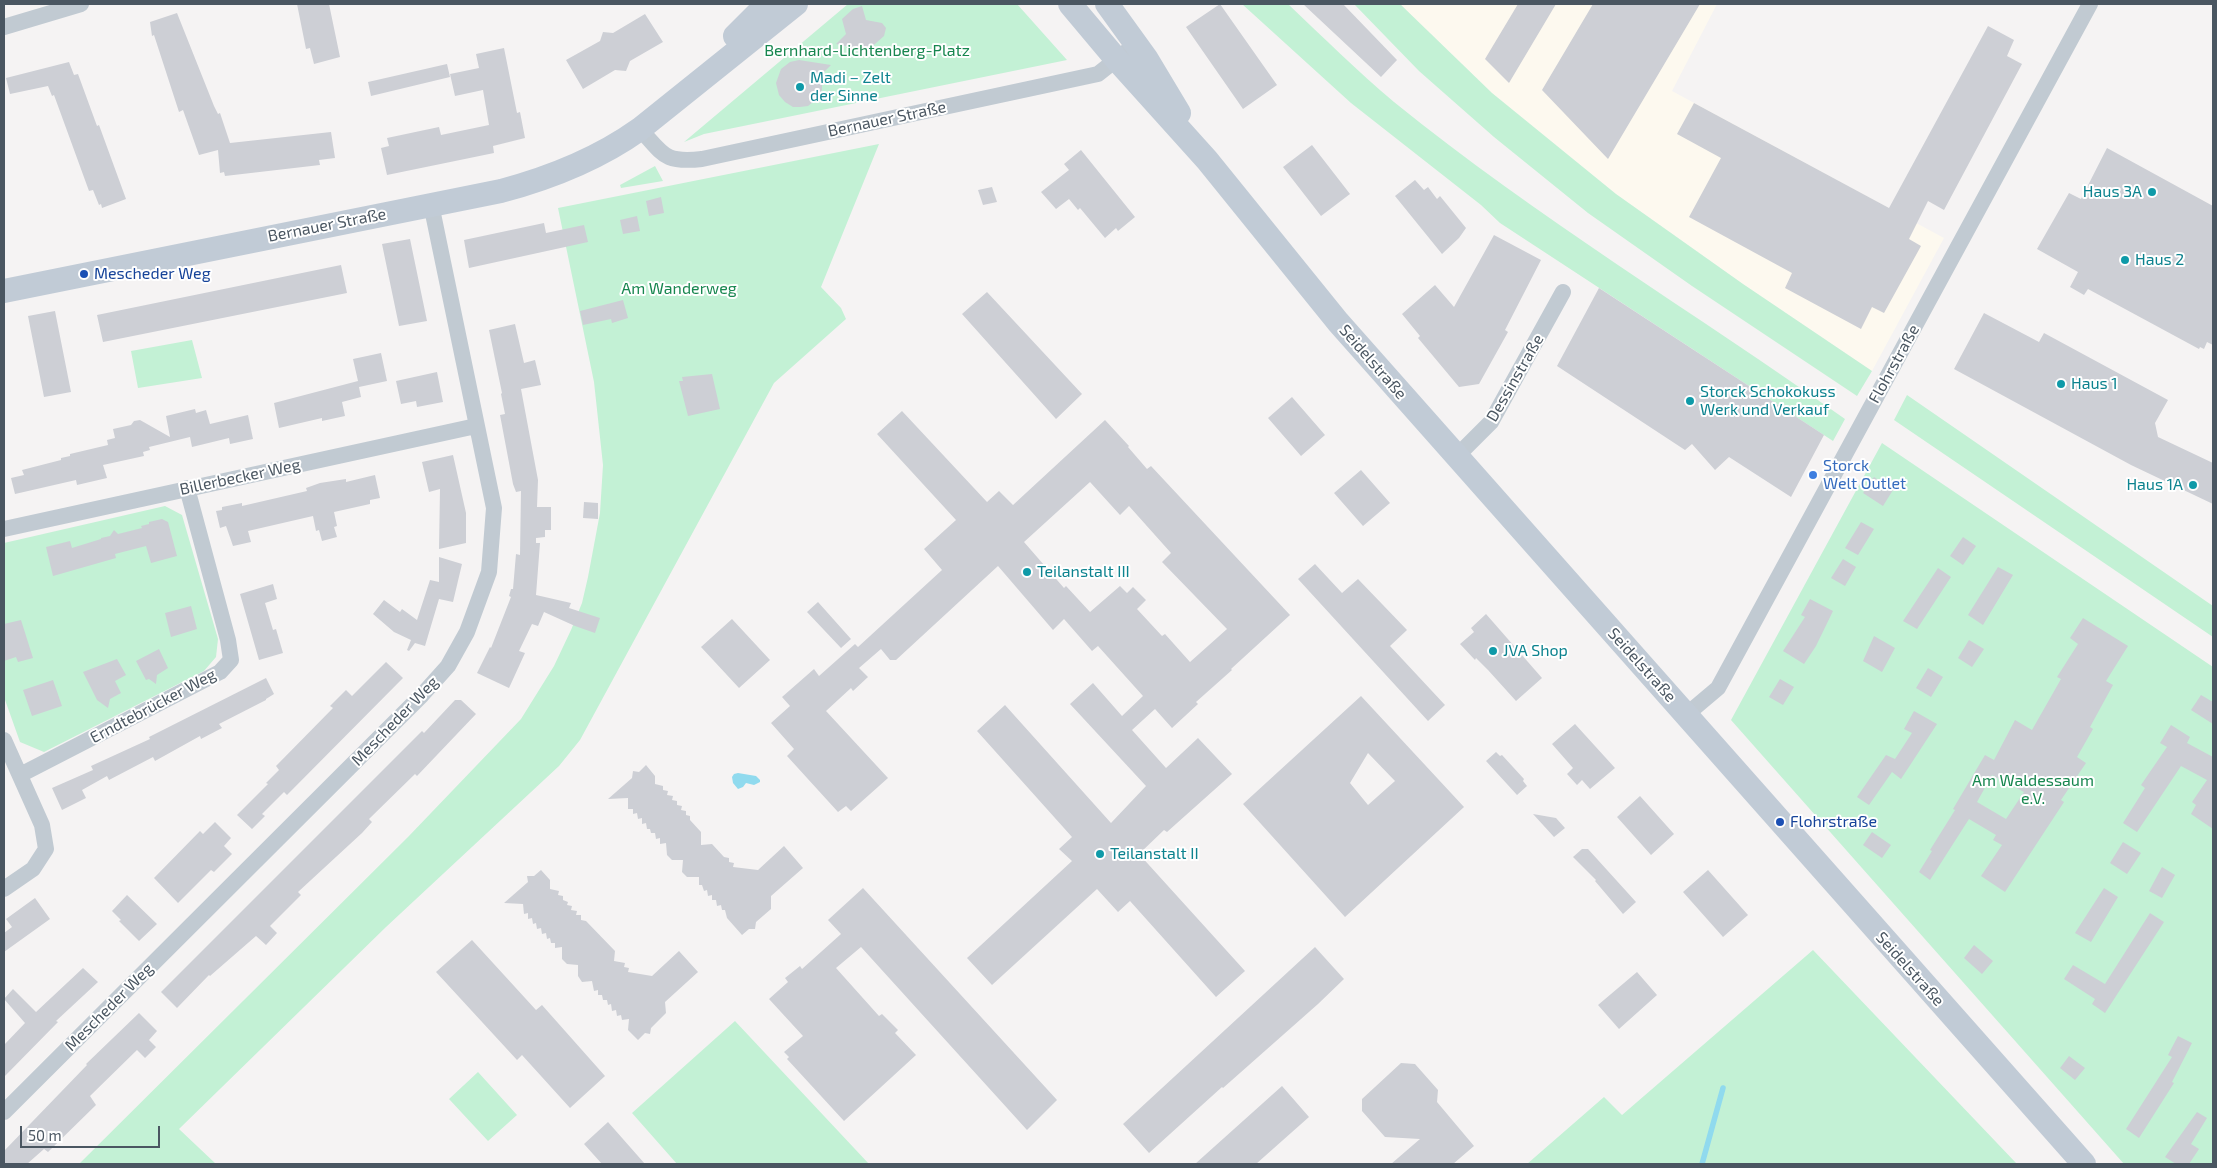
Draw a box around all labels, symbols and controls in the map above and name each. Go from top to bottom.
park label: Bernhard-Lichtenberg-Platz [764,41,970,61]
place label: Madi – Zelt der Sinne [810,68,891,106]
marker: Madi – Zelt der Sinne [794,81,806,93]
street label: Bernauer Straße [826,97,948,141]
place label: Haus 3A [2083,182,2142,202]
marker: Haus 3A [2146,186,2158,198]
street label: Bernauer Straße [266,204,388,246]
place label: Haus 2 [2135,250,2184,270]
marker: Haus 2 [2119,254,2131,266]
place label: Mescheder Weg [94,264,211,284]
marker: Mescheder Weg [78,268,90,280]
park label: Am Wanderweg [621,279,737,299]
street label: Seidelstraße [1335,321,1411,403]
street label: Flohrstraße [1865,321,1923,407]
street label: Dessinstraße [1482,331,1548,425]
place label: Haus 1 [2071,374,2118,394]
marker: Haus 1 [2055,378,2067,390]
place label: Storck Schokokuss Werk und Verkauf [1700,382,1836,420]
marker: Storck Schokokuss Werk und Verkauf [1684,395,1696,407]
street label: Billerbecker Weg [178,455,302,499]
place label: Storck Welt Outlet [1823,456,1906,494]
marker: Storck Welt Outlet [1807,469,1819,481]
place label: Haus 1A [2126,475,2183,495]
marker: Haus 1A [2187,479,2199,491]
place label: Teilanstalt III [1037,562,1130,582]
marker: Teilanstalt III [1021,566,1033,578]
street label: Seidelstraße [1604,624,1680,706]
place label: JVA Shop [1503,641,1568,661]
marker: JVA Shop [1487,645,1499,657]
street label: Erndtebrücker Weg [87,665,219,747]
street label: Mescheder Weg [348,672,442,770]
park label: Am Waldessaum e.V. [1972,771,2094,809]
place label: Flohrstraße [1790,812,1877,832]
marker: Flohrstraße [1774,816,1786,828]
place label: Teilanstalt II [1110,844,1199,864]
marker: Teilanstalt II [1094,848,1106,860]
street label: Seidelstraße [1872,928,1948,1010]
street label: Mescheder Weg [61,959,157,1055]
scale bar [22,1116,162,1148]
text: 50 m [28,1126,62,1144]

